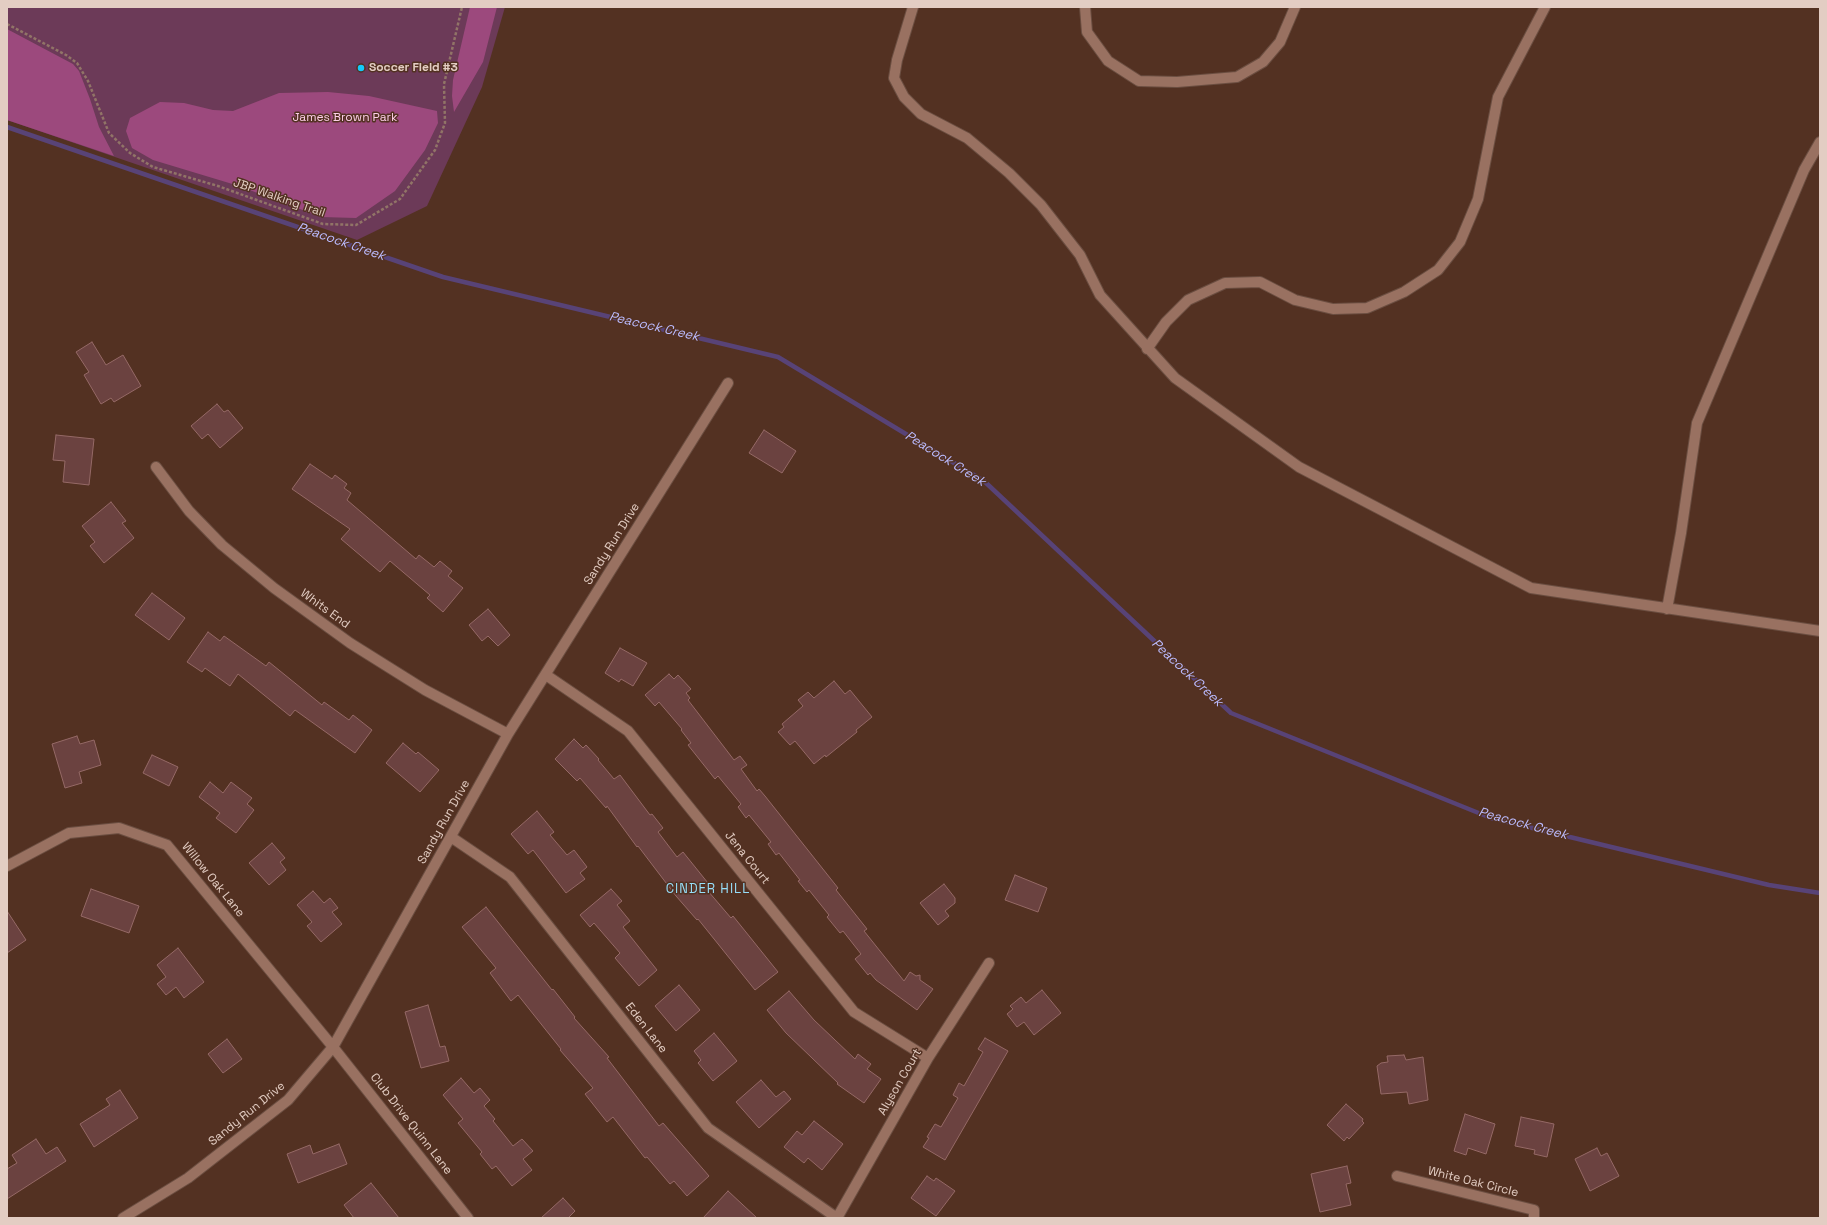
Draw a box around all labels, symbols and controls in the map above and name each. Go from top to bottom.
place label: Soccer Field #3 [369,61,458,75]
marker: Soccer Field #3 [356,63,366,73]
park label: James Brown Park [292,111,398,125]
street label: JBP Walking Trail [231,176,327,220]
water label: Peacock Creek [295,220,387,264]
water label: Peacock Creek [607,309,701,345]
water label: Peacock Creek [902,428,988,490]
street label: Sandy Run Drive [581,500,643,588]
street label: Whits End [297,586,353,632]
water label: Peacock Creek [1148,636,1226,710]
street label: Sandy Run Drive [415,777,473,867]
water label: Peacock Creek [1477,805,1569,843]
street label: Jena Court [721,829,773,887]
street label: Willow Oak Lane [179,840,247,920]
district label: CINDER HILL [666,881,750,897]
street label: Eden Lane [622,1000,670,1056]
street label: Alyson Court [875,1046,925,1118]
street label: Club Drive Quinn Lane [367,1070,455,1178]
street label: Sandy Run Drive [206,1079,288,1149]
street label: White Oak Circle [1426,1164,1520,1200]

